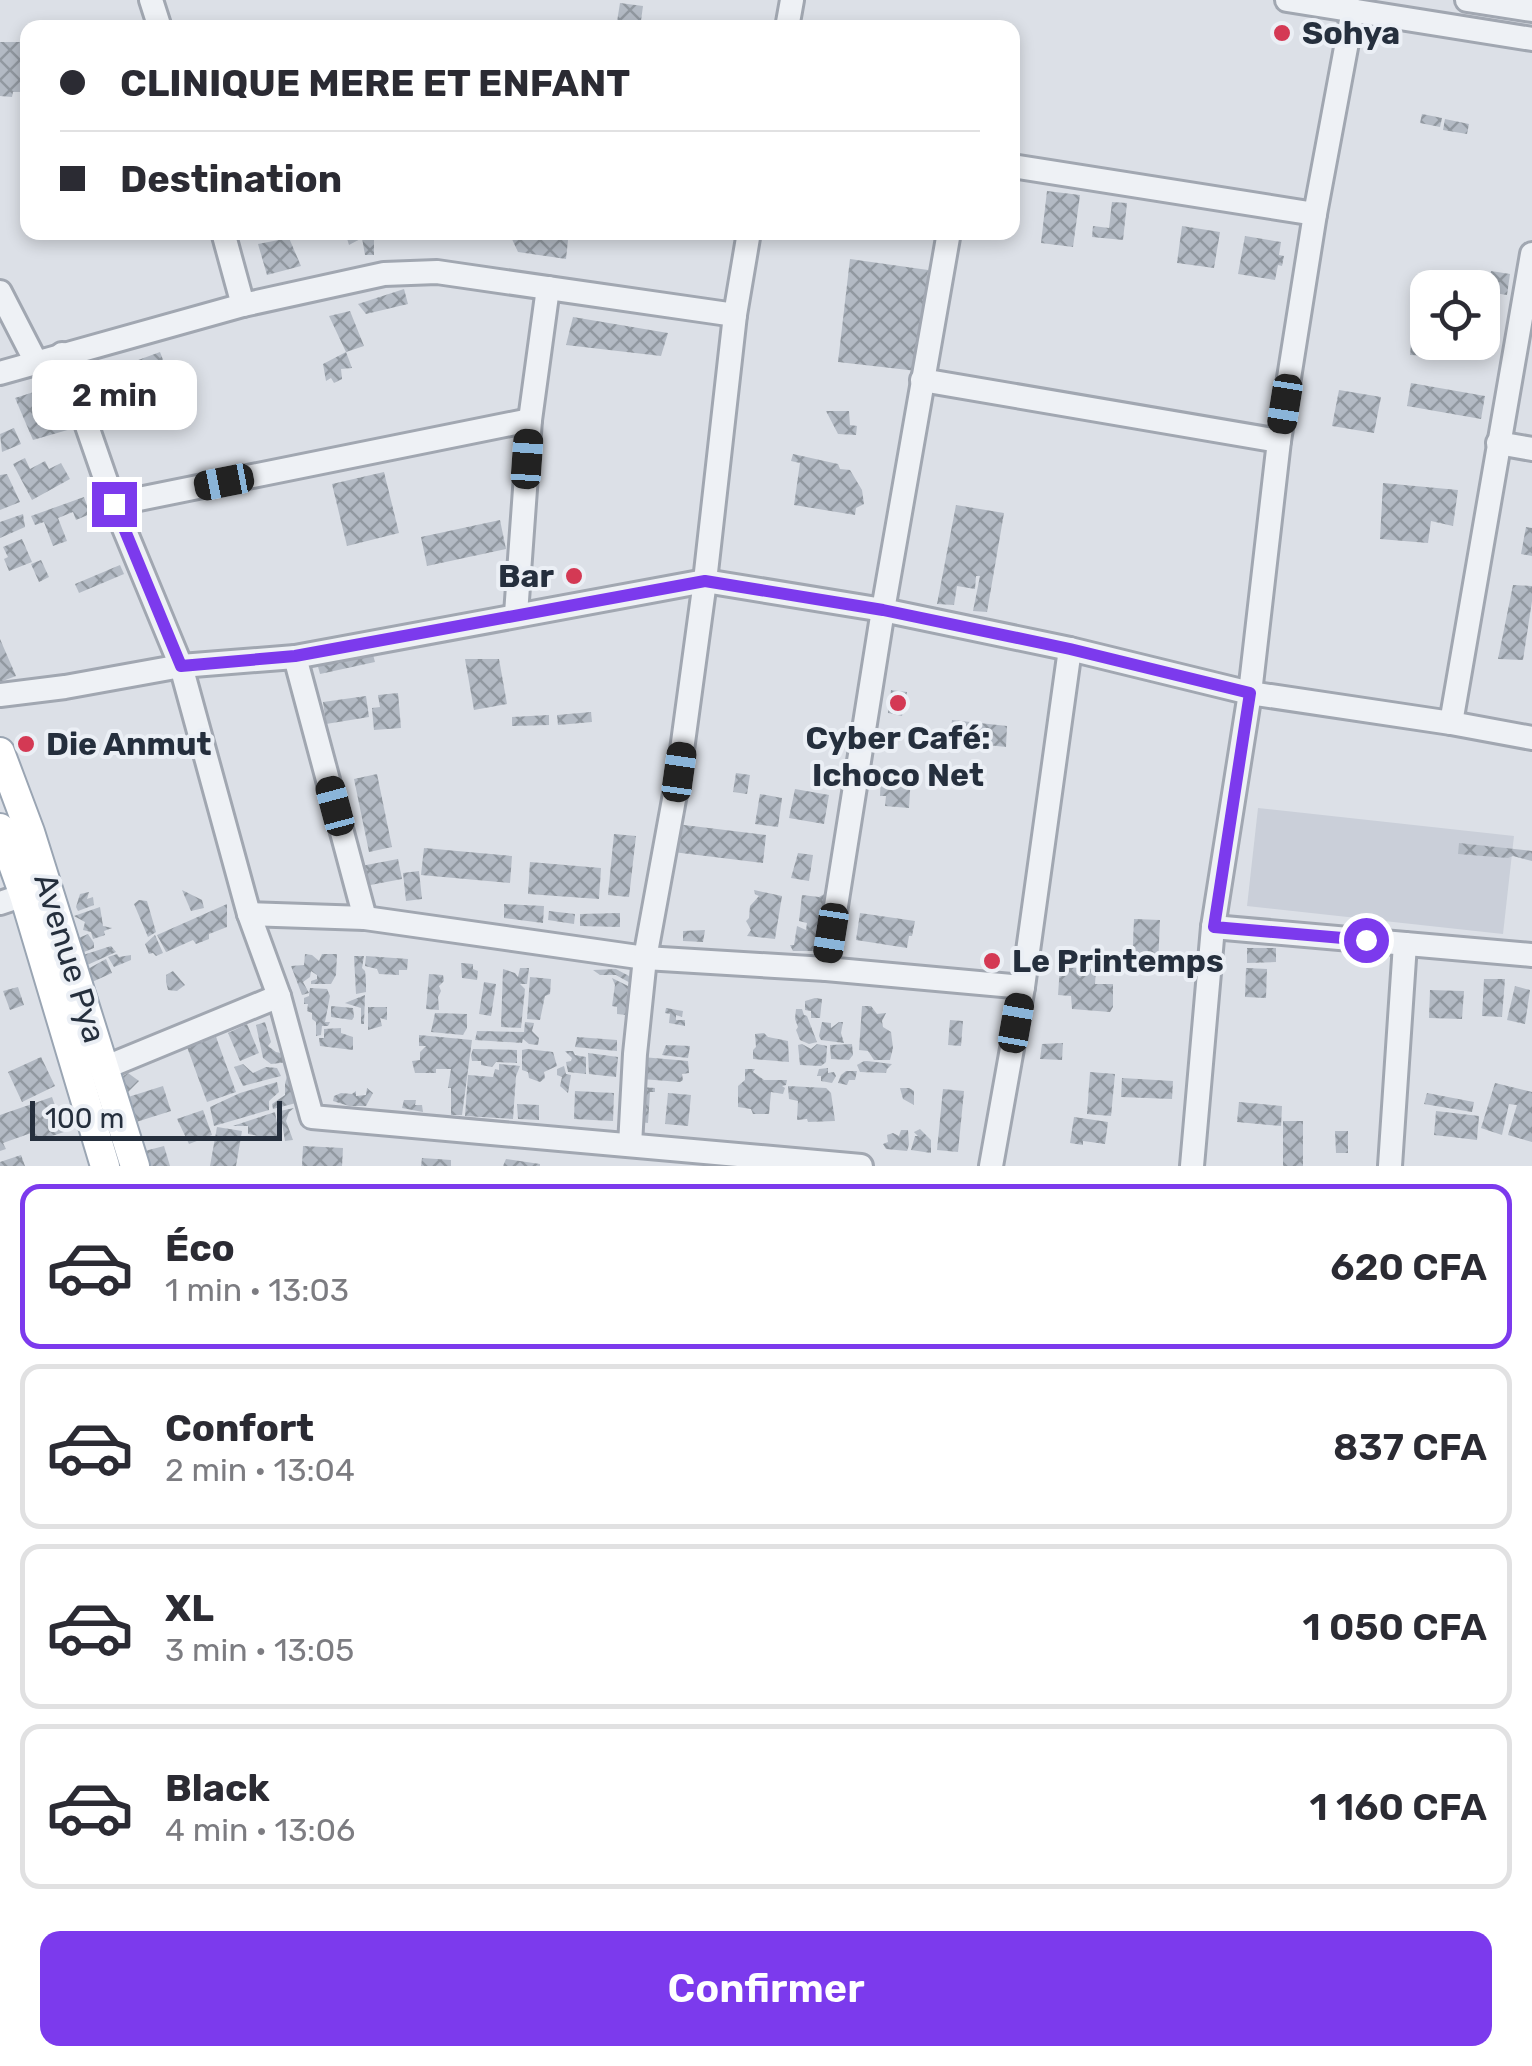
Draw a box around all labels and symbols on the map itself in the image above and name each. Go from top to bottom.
place label: Sohya [1302,14,1400,52]
marker: Sohya [1271,22,1293,44]
callout: 2 min [32,359,196,429]
car [1265,372,1305,436]
car [510,428,544,490]
car [192,462,256,502]
route end [92,482,137,527]
place label: Bar [498,557,554,595]
marker: Bar [563,565,585,587]
marker: Cyber Café: Ichoco Net [887,692,909,714]
place label: Cyber Café: Ichoco Net [805,719,991,794]
place label: Die Anmut [46,725,211,763]
marker: Die Anmut [15,733,37,755]
car [660,740,698,804]
car [313,773,357,839]
street label: Avenue Pya [26,869,114,1047]
car [811,901,851,965]
route start [1344,918,1389,963]
place label: Le Printemps [1012,942,1224,980]
marker: Le Printemps [981,950,1003,972]
car [996,991,1036,1055]
scale bar [30,1096,282,1140]

